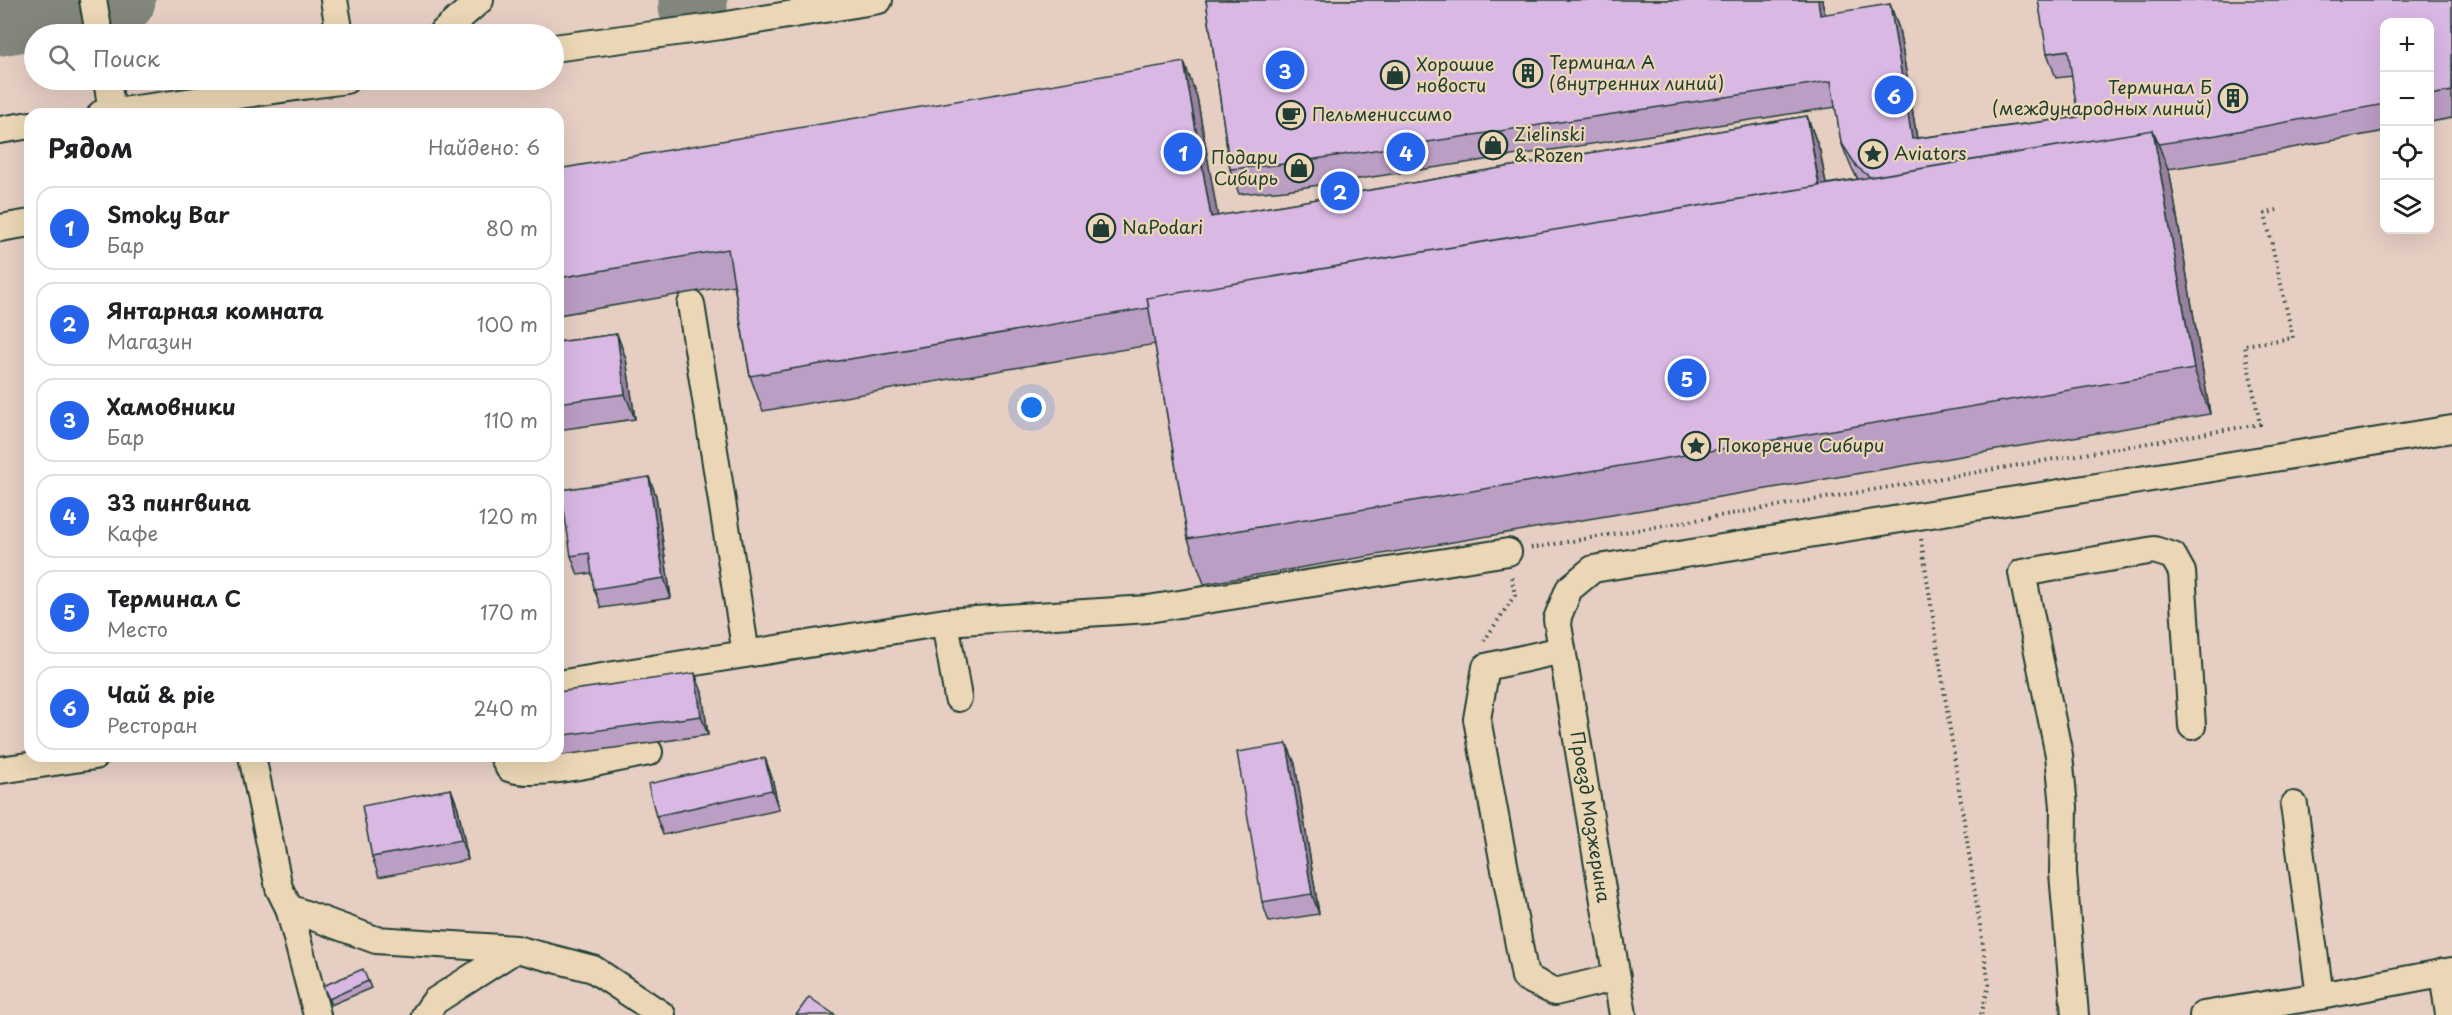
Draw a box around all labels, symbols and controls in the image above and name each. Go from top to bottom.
map controls [2380,18,2434,234]
button: + [2380,18,2434,72]
search box [24,24,564,90]
icon: search [45,41,78,74]
text: Поиск [93,41,160,74]
pin: 3 [1266,48,1304,92]
place label: Терминал А (внутренних линий) [1549,48,1724,96]
place label: Хорошие новости [1416,50,1494,98]
building icon: Терминал А (внутренних линий) [1512,57,1544,89]
shop icon: Хорошие новости [1379,59,1411,91]
pin: 6 [1874,72,1914,118]
button: − [2380,72,2434,126]
place label: Терминал Б (международных линий) [1992,73,2212,121]
building icon: Терминал Б (международных линий) [2217,82,2249,114]
cafe icon: Пельмениссимо [1275,99,1307,131]
place label: Пельмениссимо [1312,100,1452,127]
place label: Zielinski & Rozen [1514,120,1585,168]
button: locate [2380,126,2434,180]
text: Рядом [48,128,133,167]
shop icon: Zielinski & Rozen [1477,129,1509,161]
pin: 1 [1164,130,1202,174]
pin: 4 [1386,130,1426,174]
text: Найдено: 6 [428,132,540,162]
place icon: Aviators [1857,138,1889,170]
place label: Aviators [1894,139,1966,166]
place label: Подари Сибирь [1211,143,1278,191]
shop icon: Подари Сибирь [1283,152,1315,184]
pin: 2 [1320,168,1360,213]
button: layers [2380,180,2434,234]
text: Smoky Bar [107,197,230,230]
shop icon: NaPodari [1085,212,1117,244]
text: 1 [65,213,74,243]
text: 80 m [486,213,538,243]
place label: NaPodari [1122,213,1203,240]
text: Бар [107,230,144,260]
text: Янтарная комната [107,293,324,326]
text: 2 [62,309,77,339]
text: 100 m [477,309,538,339]
text: Магазин [107,326,193,356]
pin: 5 [1668,356,1706,400]
text: Хамовники [107,389,236,422]
your location [1017,393,1046,422]
text: 3 [63,405,76,435]
text: 110 m [484,405,538,435]
text: Бар [107,422,144,452]
place icon: Покорение Сибири [1680,430,1712,462]
place label: Покорение Сибири [1717,431,1885,458]
text: 33 пингвина [107,485,251,518]
text: 4 [63,501,76,531]
text: 120 m [479,501,538,531]
text: Кафе [107,518,158,548]
text: Терминал С [107,581,241,614]
text: 5 [63,597,76,627]
text: 170 m [480,597,538,627]
text: Место [107,614,168,644]
text: Чай & pie [107,677,215,710]
text: 6 [62,693,77,723]
text: 240 m [473,693,538,723]
text: Ресторан [107,710,198,740]
street label: Проезд Мозжерина [1565,729,1618,905]

